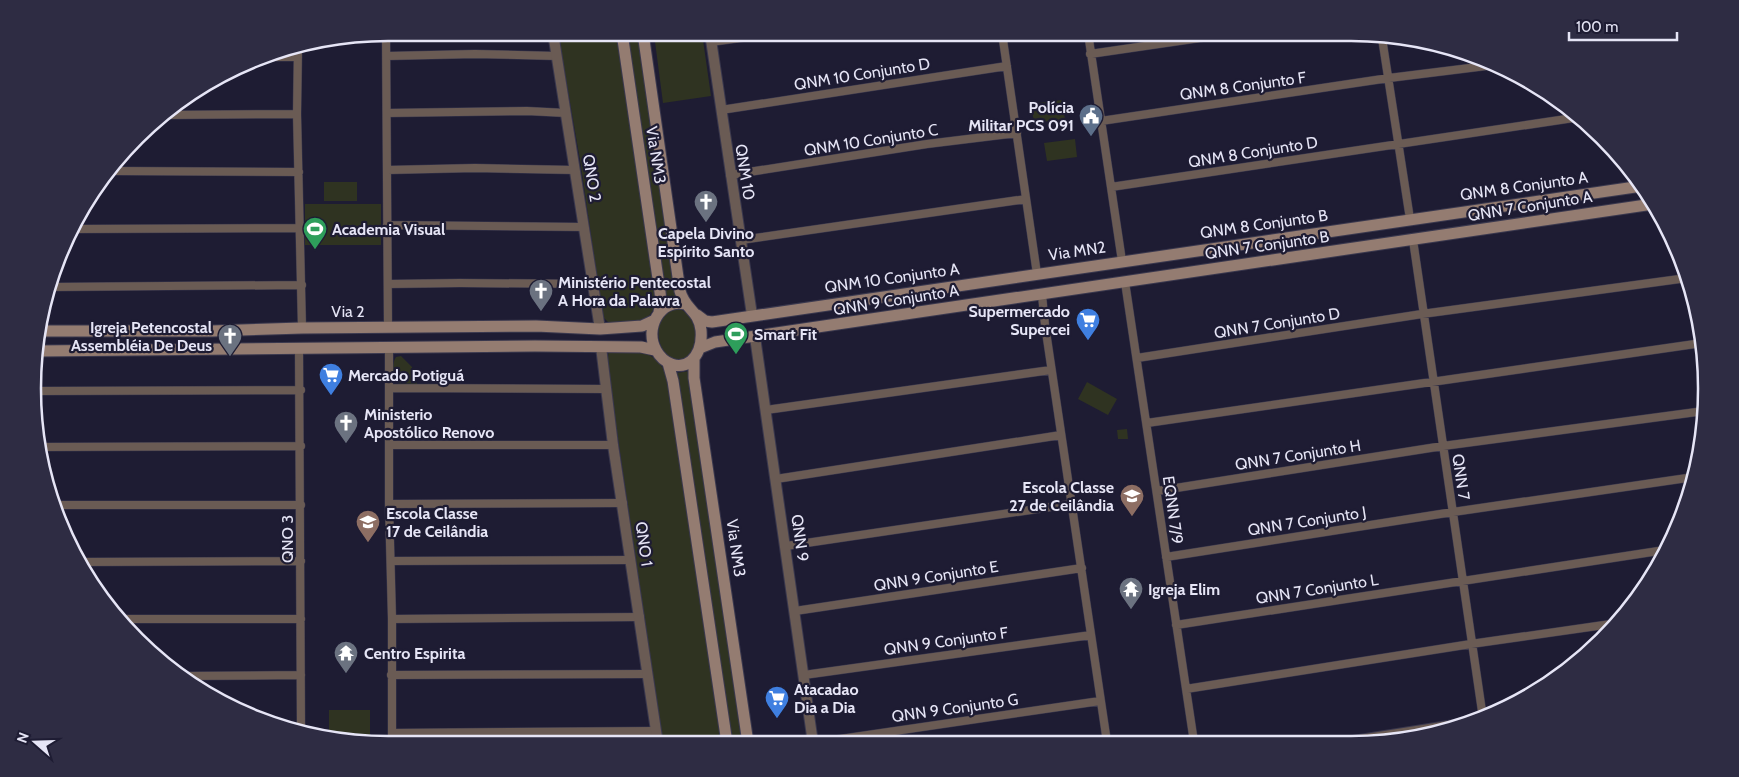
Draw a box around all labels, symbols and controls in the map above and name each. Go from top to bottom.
scale bar [1569,10,1676,42]
text: 100 m [1576,18,1618,36]
street label: QNM 10 Conjunto D [793,54,931,94]
street label: QNM 8 Conjunto F [1179,68,1308,104]
place label: Polícia Militar PCS 091 [968,98,1074,135]
public building icon: Polícia Militar PCS 091 [1078,103,1104,137]
street label: QNM 10 Conjunto C [803,120,940,160]
street label: Via NM3 [642,125,670,185]
street label: QNM 8 Conjunto D [1187,132,1319,172]
street label: QNM 10 [731,143,759,201]
street label: QNO 2 [579,153,605,203]
street label: QNM 8 Conjunto A [1459,168,1589,204]
street label: QNN 7 Conjunto A [1466,187,1594,225]
church icon: Capela Divino Espírito Santo [693,189,719,223]
street label: QNM 8 Conjunto B [1199,206,1329,242]
sports icon: Academia Visual [302,216,328,250]
place label: Academia Visual [332,220,445,239]
place label: Capela Divino Espírito Santo [658,224,754,261]
street label: QNN 7 Conjunto B [1204,227,1331,263]
street label: Via MN2 [1047,238,1107,264]
street label: QNM 10 Conjunto A [824,259,961,297]
place label: Ministério Pentecostal A Hora da Palavra [558,273,711,310]
church icon: Ministério Pentecostal A Hora da Palavra [528,278,554,312]
street label: QNN 9 Conjunto A [832,281,960,319]
street label: Via 2 [331,302,365,321]
place label: Supermercado Supercei [969,302,1070,339]
street label: QNN 7 Conjunto D [1213,304,1341,342]
supermarket icon: Supermercado Supercei [1075,307,1101,341]
place label: Igreja Petencostal Assembléia De Deus [71,318,212,355]
sports icon: Smart Fit [723,321,749,355]
church icon: Igreja Petencostal Assembléia De Deus [217,323,243,357]
place label: Smart Fit [754,325,818,344]
supermarket icon: Mercado Potiguá [318,362,344,396]
place label: Mercado Potiguá [348,366,464,385]
place label: Ministerio Apostólico Renovo [364,405,494,442]
church icon: Ministerio Apostólico Renovo [333,410,359,444]
street label: QNN 7 Conjunto H [1234,436,1362,474]
street label: QNN 7 [1448,453,1474,501]
street label: EQNN 7/9 [1159,475,1187,545]
place label: Escola Classe 27 de Ceilândia [1009,478,1114,515]
school or university icon: Escola Classe 27 de Ceilândia [1119,483,1145,517]
street label: QNN 7 Conjunto J [1246,502,1368,540]
place label: Escola Classe 17 de Ceilândia [386,504,488,541]
school or university icon: Escola Classe 17 de Ceilândia [355,509,381,543]
street label: QNN 9 [787,513,813,563]
street label: QNO 3 [278,515,297,563]
street label: Via NM3 [723,518,749,578]
street label: QNO 1 [631,521,657,567]
street label: QNN 9 Conjunto E [872,557,1000,595]
street label: QNN 7 Conjunto L [1254,570,1380,608]
temple icon: Igreja Elim [1118,576,1144,610]
place label: Igreja Elim [1148,580,1220,599]
street label: QNN 9 Conjunto F [883,623,1010,659]
temple icon: Centro Espirita [333,640,359,674]
place label: Centro Espirita [364,644,465,663]
place label: Atacadao Dia a Dia [794,680,859,717]
supermarket icon: Atacadao Dia a Dia [764,685,790,719]
street label: QNN 9 Conjunto G [891,690,1019,726]
north arrow [10,717,60,767]
text: N [13,730,33,745]

